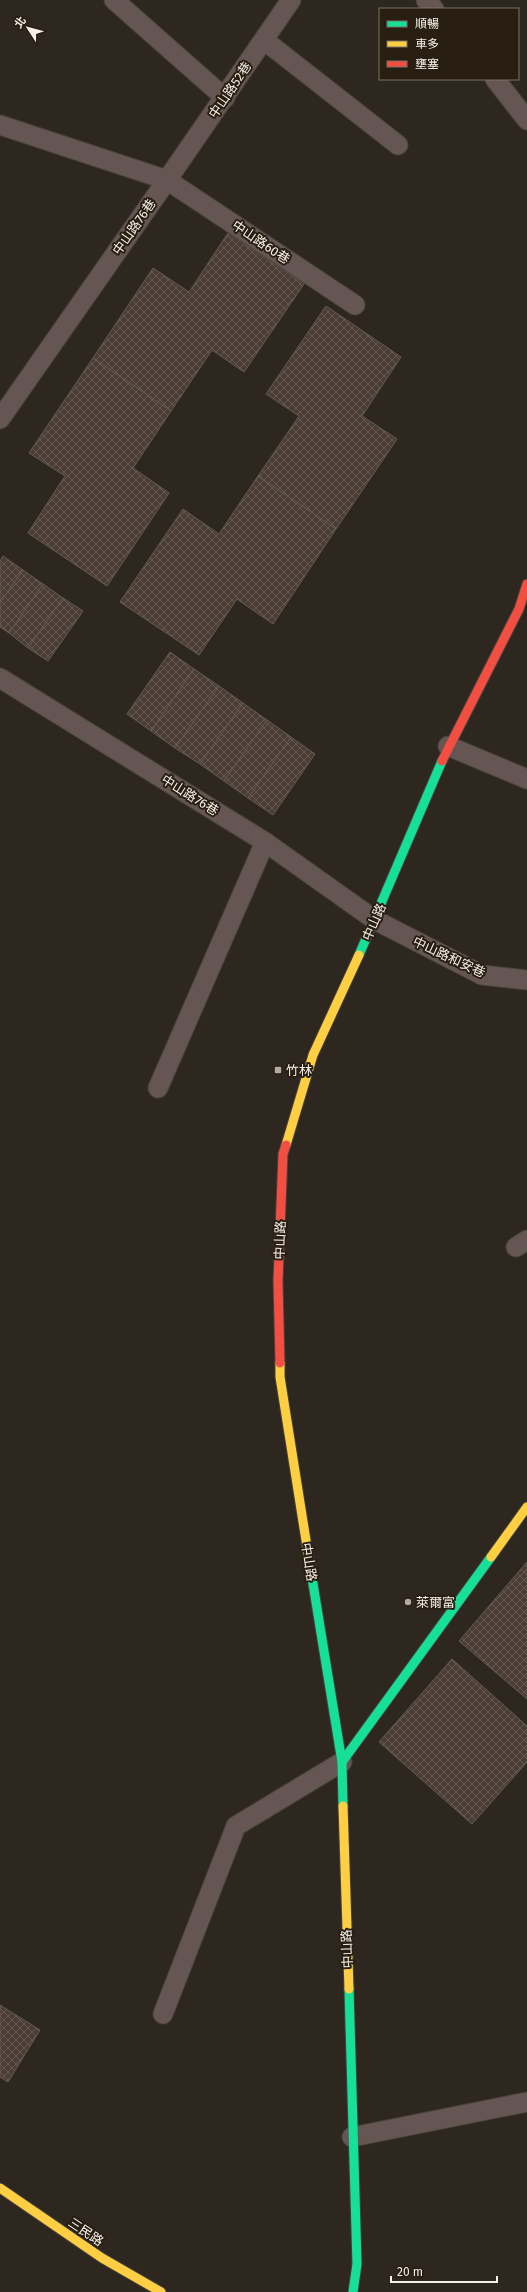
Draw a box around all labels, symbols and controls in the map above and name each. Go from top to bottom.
north arrow [8,8,48,48]
legend [379,8,519,80]
text: 北 [12,14,29,31]
text: 順暢 [415,17,439,31]
text: 車多 [415,37,439,51]
text: 壅塞 [415,57,439,71]
street label: 中山路52巷 [206,59,254,121]
street label: 中山路76巷 [109,196,159,258]
street label: 中山路60巷 [229,217,293,267]
street label: 中山路76巷 [159,772,221,818]
street label: 中山路 [359,901,389,943]
street label: 中山路和安巷 [410,934,488,980]
place label: 竹林 [286,1063,312,1078]
marker: 竹林 [273,1065,283,1075]
street label: 中山路 [272,1220,288,1260]
street label: 中山路 [299,1542,319,1582]
place label: 萊爾富 [416,1595,455,1610]
marker: 萊爾富 [403,1597,413,1607]
street label: 中山路 [339,1929,355,1969]
street label: 三民路 [66,2215,106,2249]
scale bar [391,2258,497,2284]
text: 20 m [397,2265,423,2279]

